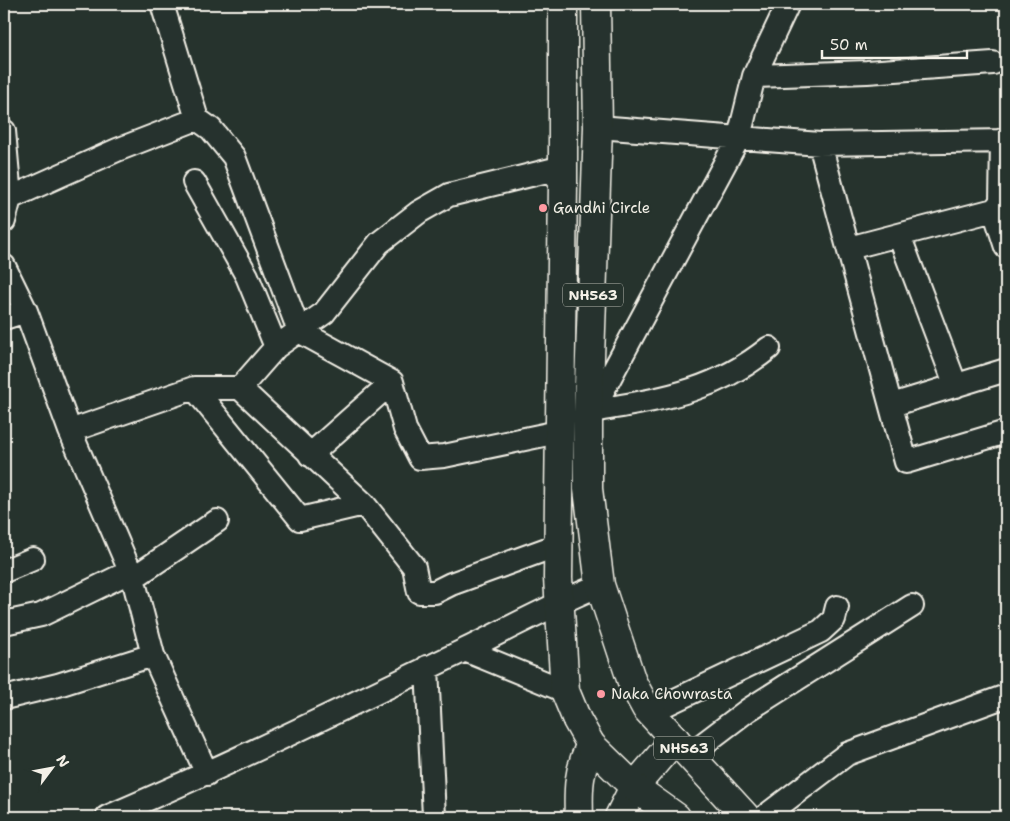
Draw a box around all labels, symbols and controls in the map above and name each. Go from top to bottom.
scale bar [822,28,968,60]
text: 50 m [830,35,868,55]
place label: Gandhi Circle [553,198,650,218]
marker: Gandhi Circle [537,202,549,214]
road number: NH563 [563,284,623,306]
place label: Naka Chowrasta [611,684,733,704]
marker: Naka Chowrasta [595,688,607,700]
road number: NH563 [654,736,714,760]
north arrow [28,744,78,794]
text: N [52,752,74,771]

